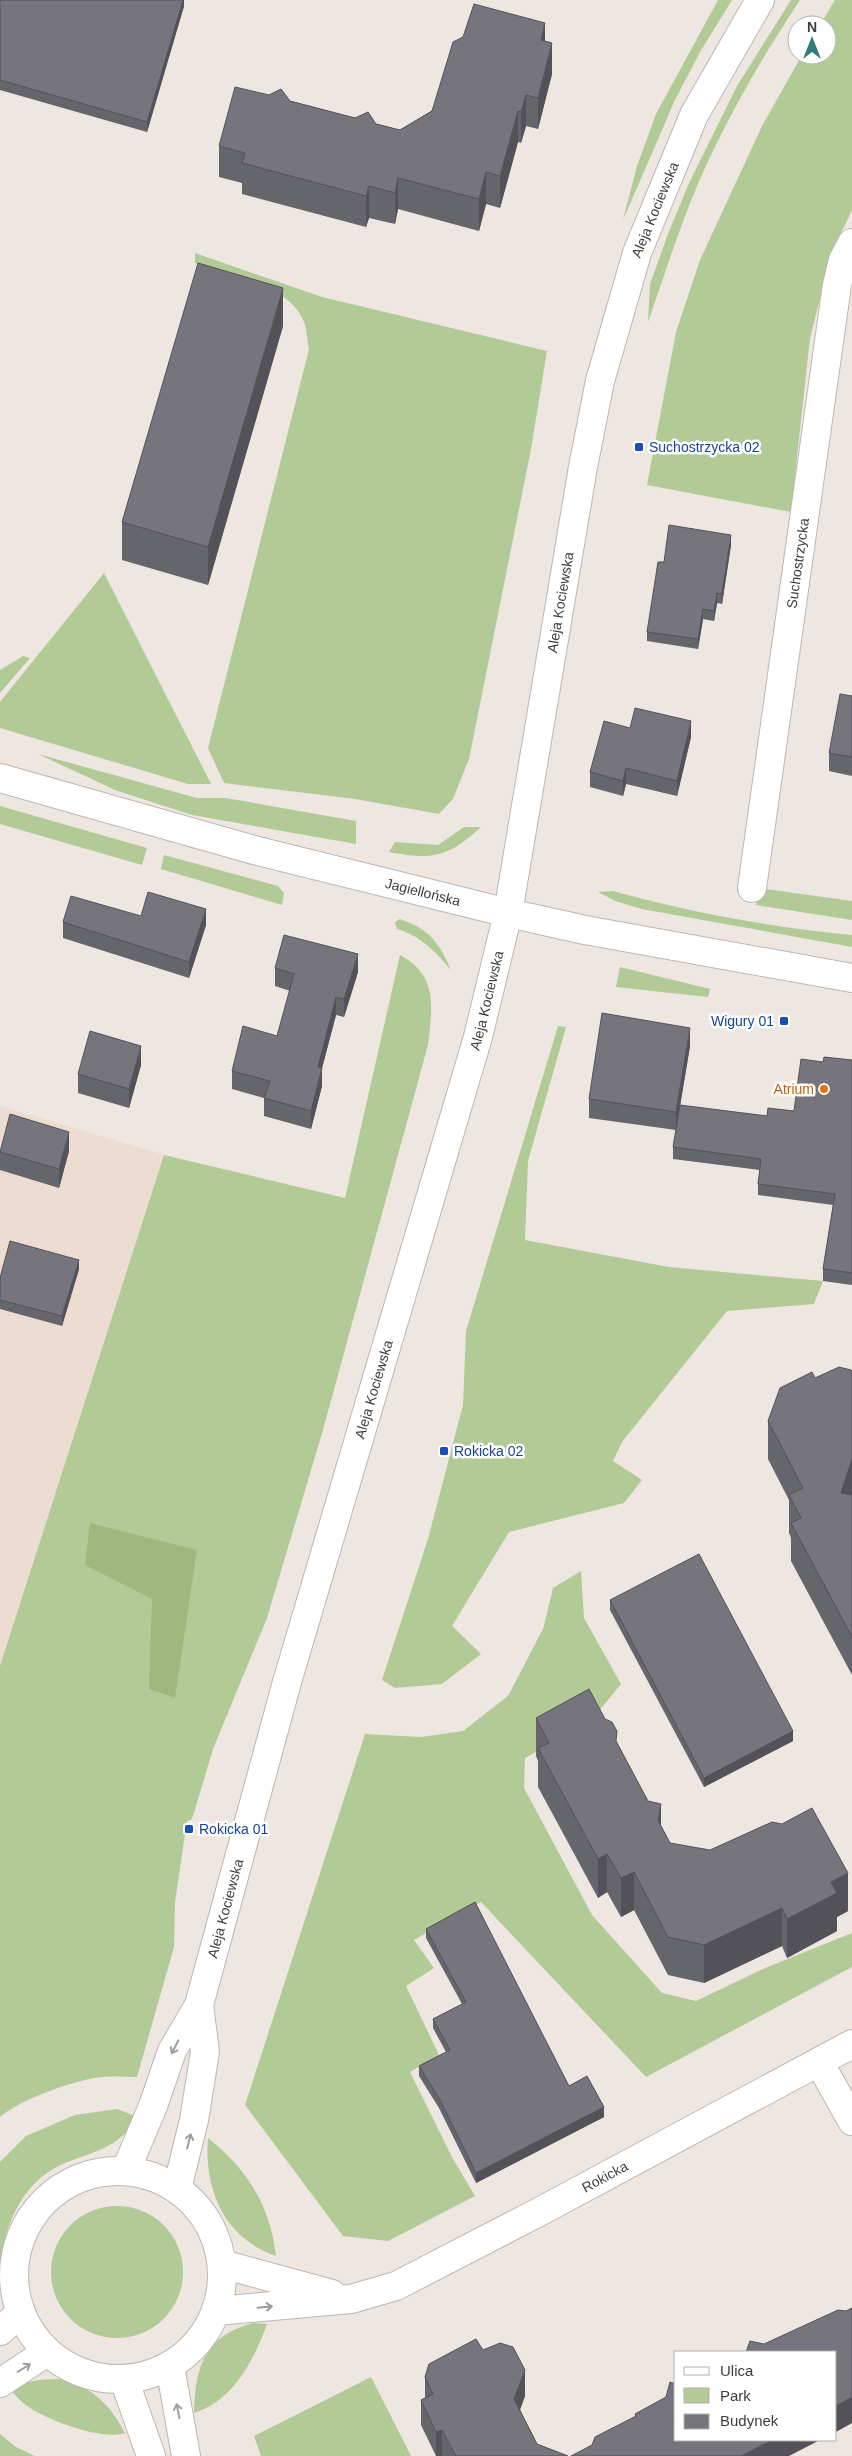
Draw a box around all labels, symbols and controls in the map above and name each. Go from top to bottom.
north arrow [787,15,837,65]
text: N [807,19,817,35]
street label: Aleja Kociewska [628,159,682,260]
place label: Suchostrzycka 02 [649,439,760,455]
marker: Suchostrzycka 02 [633,441,645,453]
street label: Suchostrzycka [784,517,812,609]
street label: Aleja Kociewska [544,551,577,654]
street label: Jagiellońska [384,875,462,909]
street label: Aleja Kociewska [467,949,507,1052]
place label: Wigury 01 [711,1013,774,1029]
marker: Wigury 01 [778,1015,790,1027]
place label: Atrium [774,1081,814,1097]
marker: Atrium [818,1083,830,1095]
street label: Aleja Kociewska [352,1338,396,1441]
place label: Rokicka 02 [454,1443,523,1459]
marker: Rokicka 02 [438,1445,450,1457]
place label: Rokicka 01 [199,1821,268,1837]
marker: Rokicka 01 [183,1823,195,1835]
street label: Aleja Kociewska [204,1857,246,1960]
one-way arrow [170,2040,180,2055]
one-way arrow [185,2134,194,2150]
street label: Rokicka [579,2158,631,2196]
one-way arrow [256,2302,272,2311]
legend [674,2351,837,2441]
one-way arrow [16,2362,30,2372]
text: Ulica [720,2362,754,2379]
text: Park [720,2387,751,2404]
one-way arrow [173,2403,183,2419]
text: Budynek [720,2412,779,2429]

